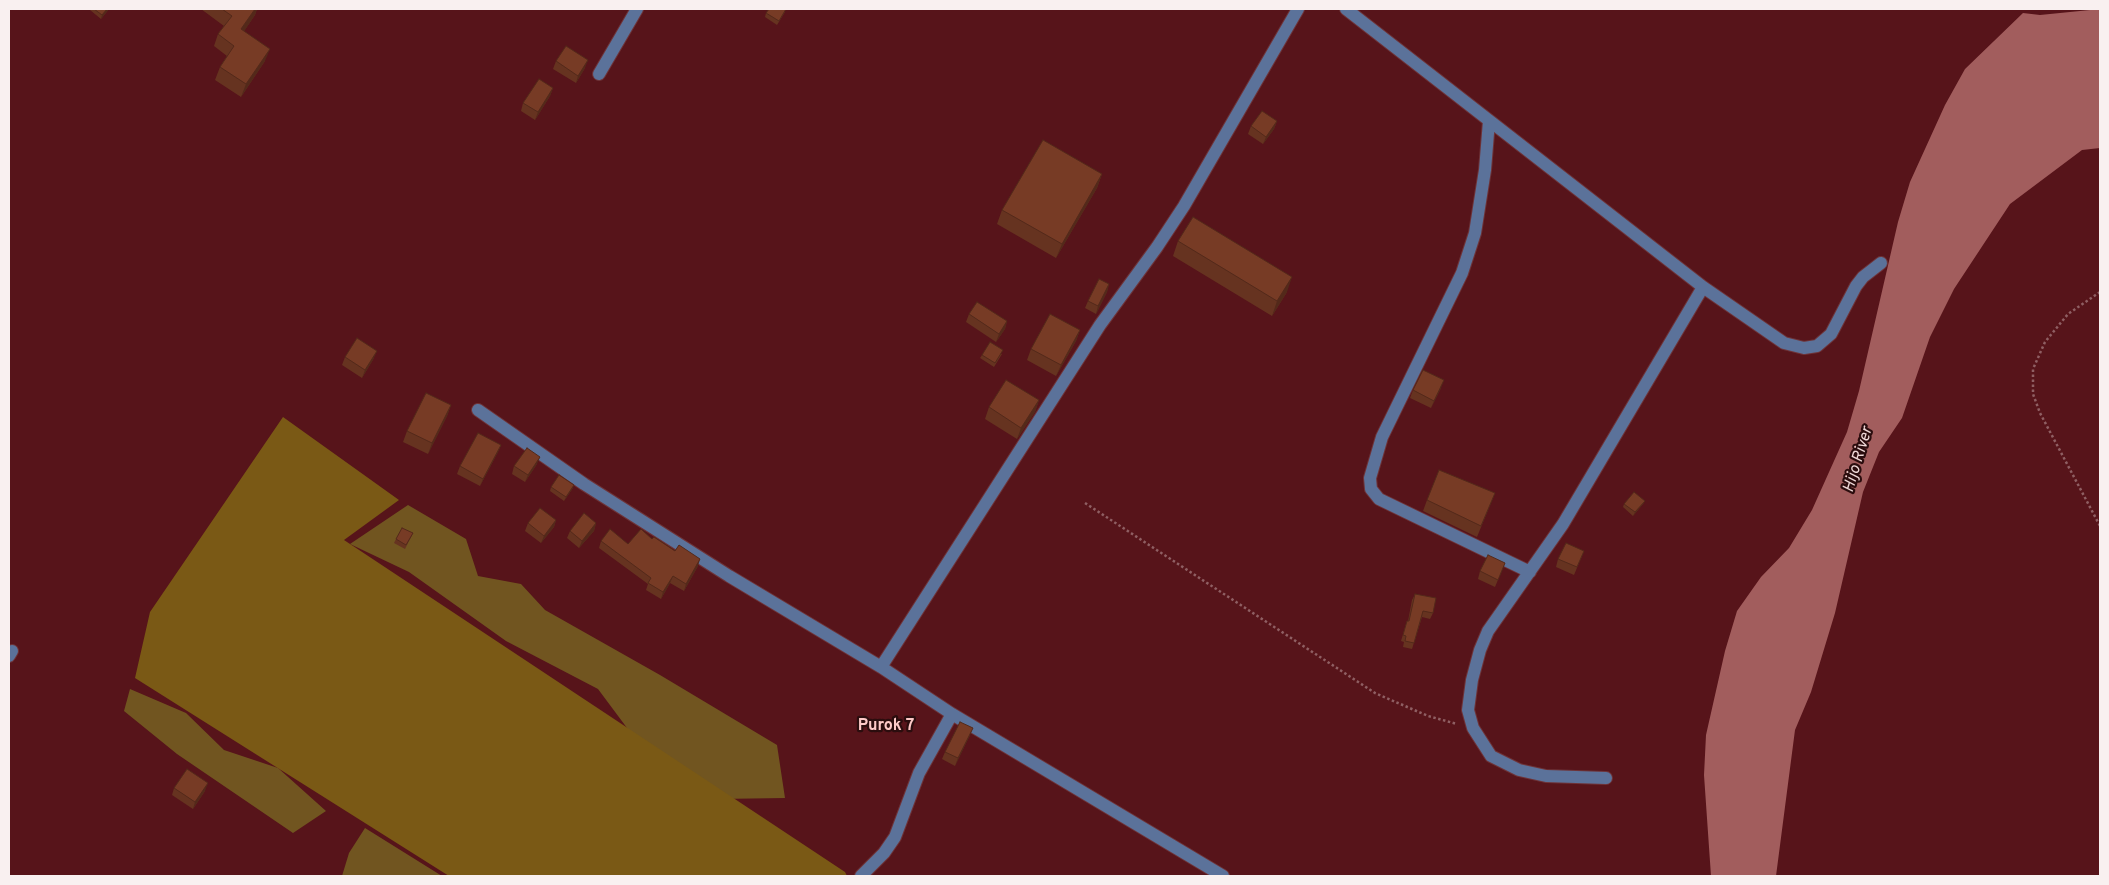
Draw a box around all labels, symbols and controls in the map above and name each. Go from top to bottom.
water label: Hijo River [1840,425,1878,495]
district label: Purok 7 [858,717,914,737]

